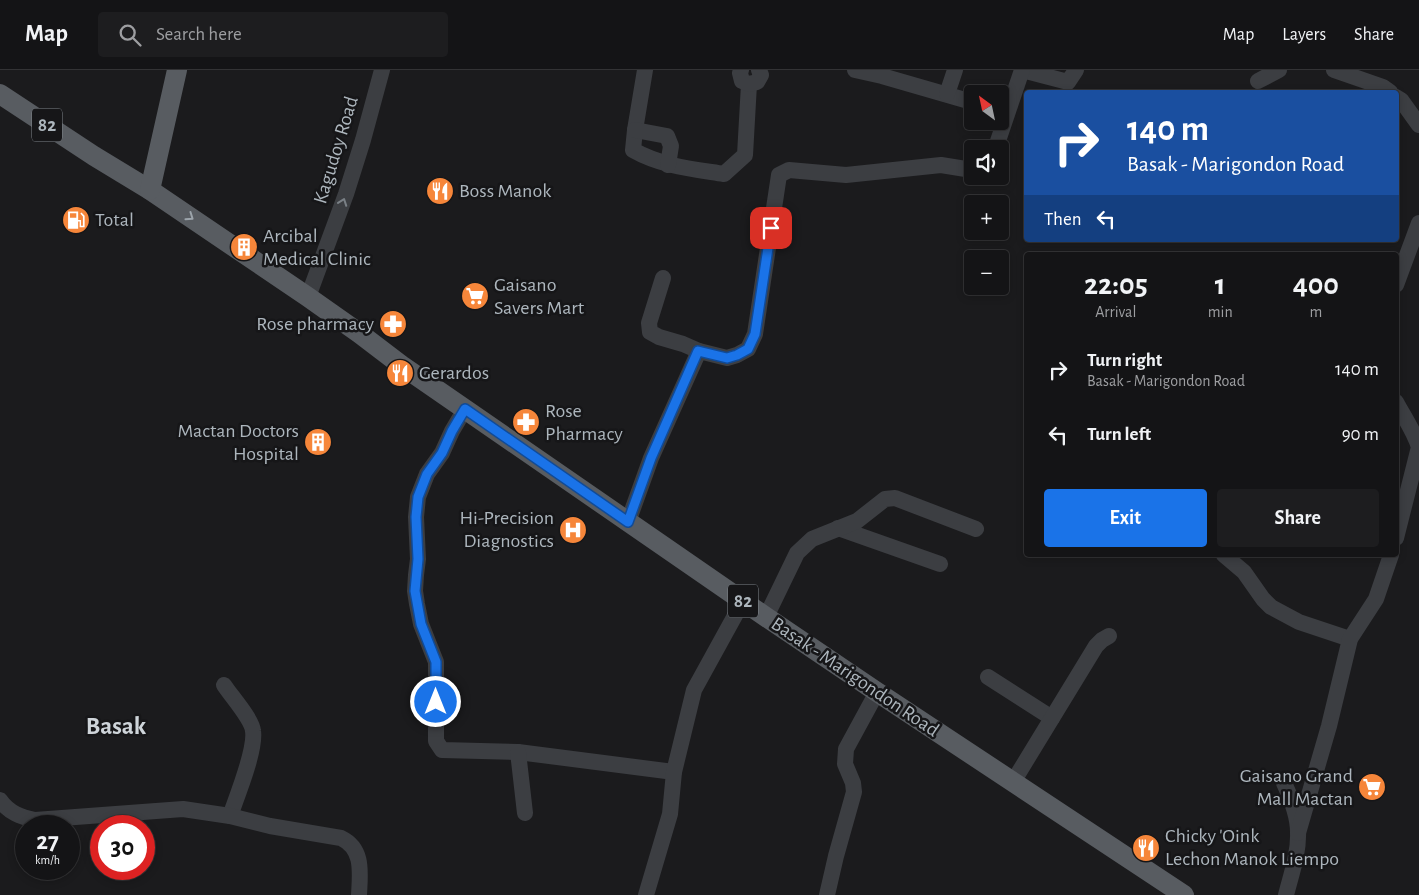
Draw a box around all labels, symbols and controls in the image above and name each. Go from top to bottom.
search box [98,12,448,57]
icon: search [116,21,144,49]
text: Map [25,22,68,46]
text: Search here [156,25,242,44]
text: Map [1223,26,1254,44]
text: Layers [1282,26,1326,44]
text: Share [1354,26,1394,44]
north arrow [964,85,1009,130]
map controls [964,85,1009,295]
street label: Kagudoy Road [310,94,362,206]
road number: 82 [32,108,62,142]
icon: right [1044,110,1109,175]
text: 140 m [1127,112,1209,147]
button: sound [964,140,1009,185]
text: Basak - Marigondon Road [1127,153,1344,175]
restaurant icon: Boss Manok [425,176,455,206]
place label: Boss Manok [459,181,551,201]
button: + [964,195,1009,240]
one-way arrow [337,199,347,207]
fuel station icon: Total [61,205,91,235]
icon: left [1092,205,1120,233]
pin [750,207,792,249]
place label: Total [95,210,134,230]
text: Then [1044,210,1082,229]
one-way arrow [184,211,194,220]
icon: arrive [757,214,785,242]
place label: Arcibal Medical Clinic [263,226,371,269]
building icon: Arcibal Medical Clinic [229,232,259,262]
button: − [964,250,1009,295]
text: 22:05 [1084,270,1148,300]
text: 1 [1215,270,1226,300]
text: 400 [1293,270,1339,300]
place label: Gaisano Savers Mart [494,275,585,318]
supermarket icon: Gaisano Savers Mart [460,281,490,311]
text: Arrival [1095,304,1136,320]
text: min [1208,304,1233,320]
text: m [1309,304,1322,320]
pharmacy icon: Rose pharmacy [378,309,408,339]
place label: Rose pharmacy [256,314,374,334]
text: Turn right [1087,351,1162,370]
icon: right [1044,356,1072,384]
restaurant icon: Gerardos [385,358,415,388]
text: 140 m [1335,360,1379,379]
place label: Gerardos [419,363,489,383]
text: Basak - Marigondon Road [1087,373,1245,389]
place label: Rose Pharmacy [545,401,623,444]
pharmacy icon: Rose Pharmacy [511,407,541,437]
place label: Mactan Doctors Hospital [177,421,299,464]
icon: left [1044,421,1072,449]
text: Turn left [1087,425,1151,444]
text: 90 m [1342,425,1379,444]
building icon: Mactan Doctors Hospital [303,427,333,457]
button: Exit [1044,489,1207,547]
button: Share [1217,489,1379,547]
place label: Hi-Precision Diagnostics [459,508,554,551]
hospital icon: Hi-Precision Diagnostics [558,515,588,545]
road number: 82 [728,584,758,618]
street label: Basak - Marigondon Road [768,613,942,741]
position arrow [409,675,461,727]
district label: Basak [86,714,147,739]
place label: Gaisano Grand Mall Mactan [1240,766,1353,809]
supermarket icon: Gaisano Grand Mall Mactan [1357,772,1387,802]
speed limit sign: 30 [90,815,155,880]
place label: Chicky 'Oink Lechon Manok Liempo [1165,826,1339,869]
text: 27 [36,829,59,854]
restaurant icon: Chicky 'Oink Lechon Manok Liempo [1131,833,1161,863]
text: km/h [35,854,60,866]

